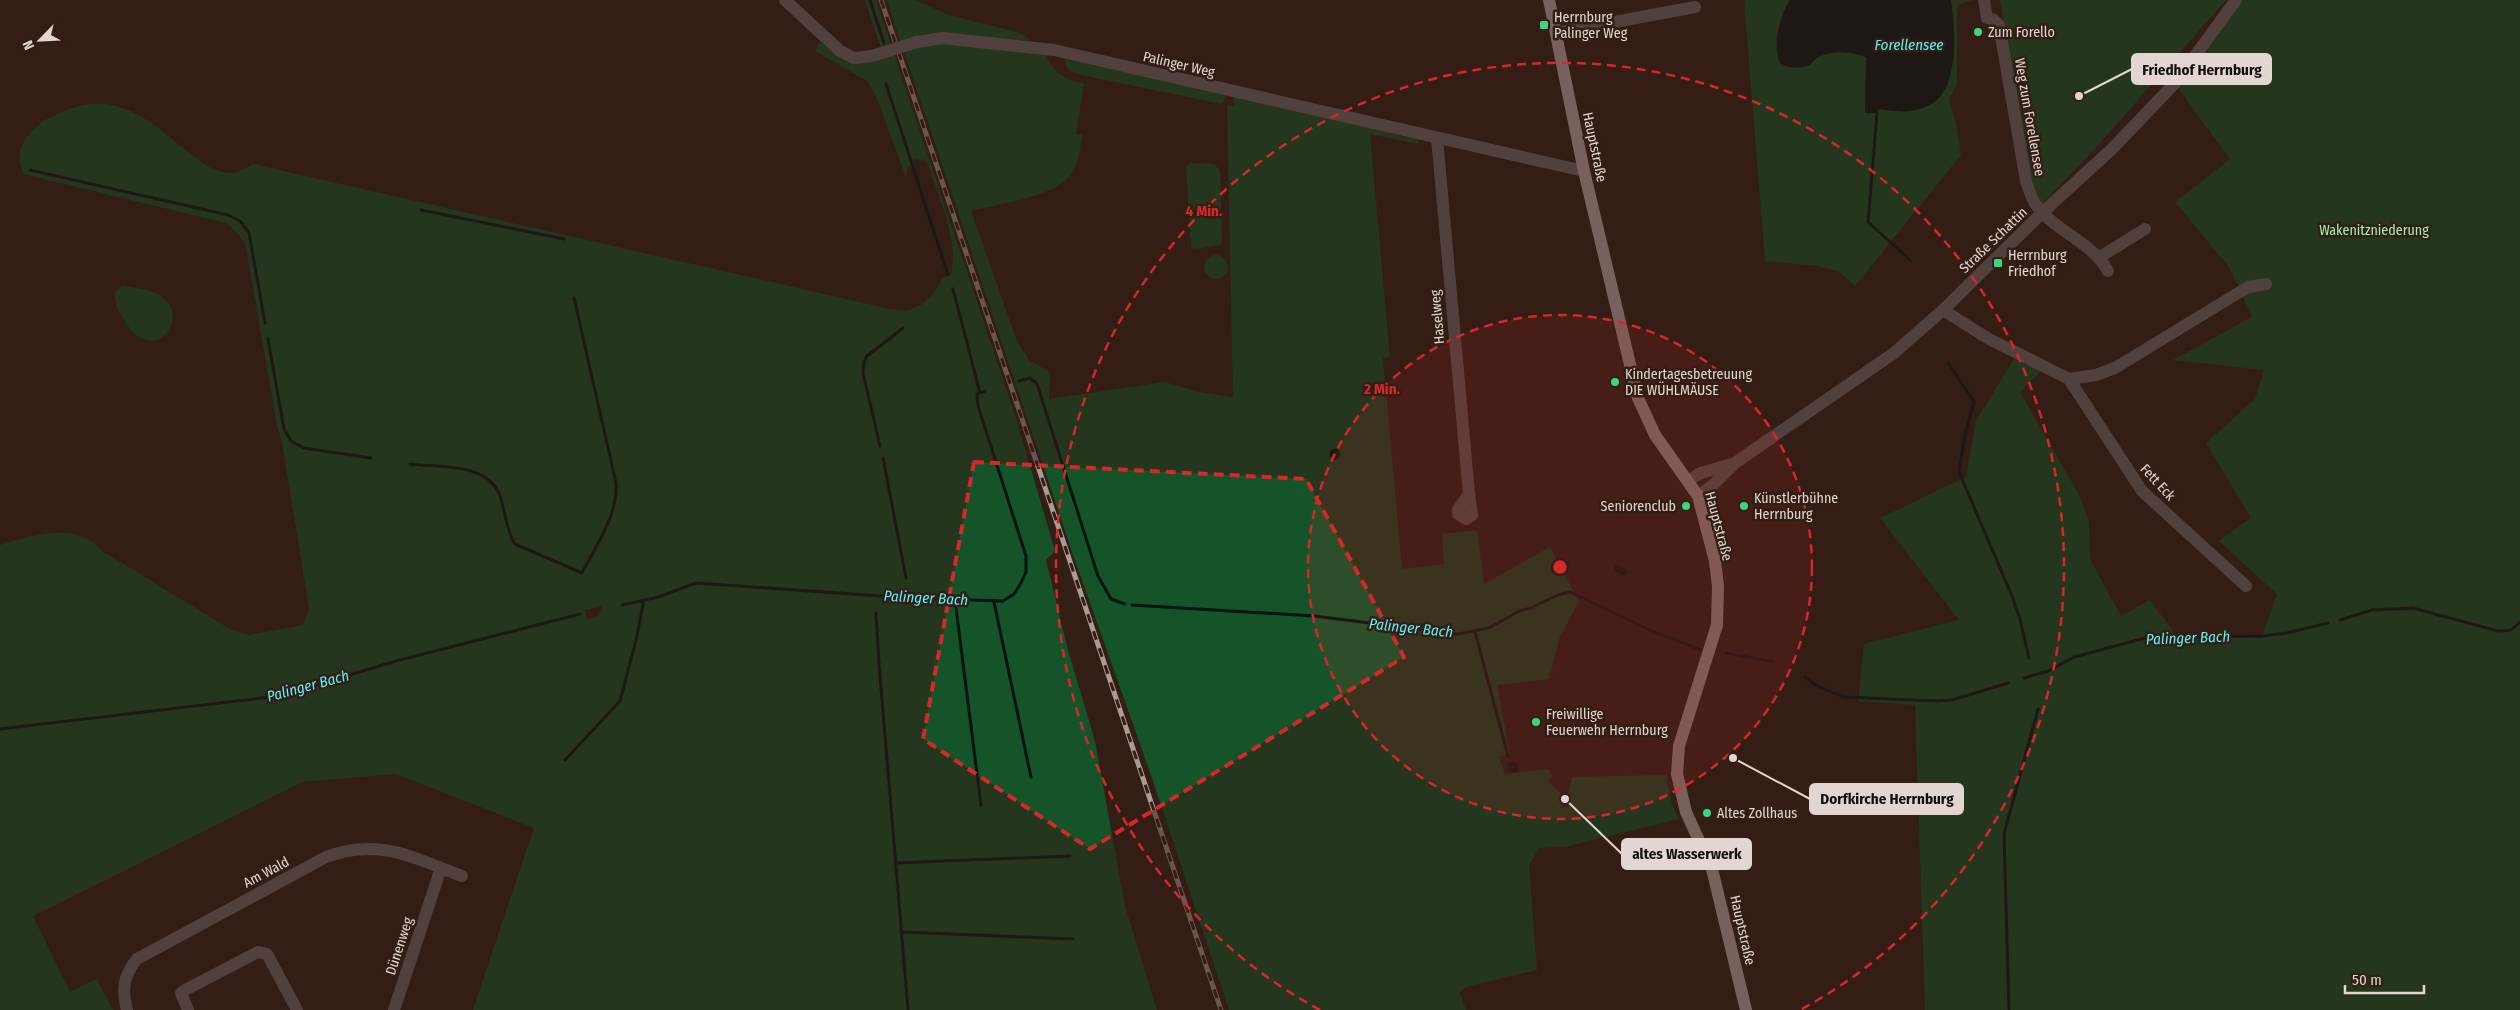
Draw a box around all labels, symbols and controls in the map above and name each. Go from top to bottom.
place label: Herrnburg Palinger Weg [1554,9,1628,42]
north arrow [15,15,65,65]
marker: Herrnburg Palinger Weg [1538,19,1550,31]
place label: Zum Forello [1988,24,2055,41]
marker: Zum Forello [1972,26,1984,38]
water label: Forellensee [1875,36,1943,54]
text: N [19,38,38,52]
street label: Palinger Weg [1141,48,1217,81]
callout: Friedhof Herrnburg [2132,54,2271,84]
street label: Weg zum Forellensee [2011,57,2048,178]
text: Friedhof Herrnburg [2142,61,2262,79]
street label: Hauptstraße [1579,111,1610,184]
text: 4 Min. [1186,202,1223,220]
street label: Straße Schattin [1956,204,2031,277]
park label: Wakenitzniederung [2319,222,2429,239]
place label: Herrnburg Friedhof [2008,247,2067,280]
marker: Herrnburg Friedhof [1992,257,2004,269]
street label: Haselweg [1427,289,1448,345]
place label: Kindertagesbetreuung DIE WÜHLMÄUSE [1625,366,1752,399]
marker: Kindertagesbetreuung DIE WÜHLMÄUSE [1609,376,1621,388]
text: 2 Min. [1363,380,1401,398]
street label: Fett Eck [2136,461,2179,505]
street label: Hauptstraße [1701,490,1736,563]
place label: Künstlerbühne Herrnburg [1754,490,1838,523]
place label: Seniorenclub [1601,498,1676,515]
marker: Seniorenclub [1680,500,1692,512]
marker: Künstlerbühne Herrnburg [1738,500,1750,512]
centre of rings [1551,558,1569,576]
water label: Palinger Bach [883,587,969,609]
water label: Palinger Bach [1368,615,1454,641]
water label: Palinger Bach [2145,628,2231,648]
water label: Palinger Bach [265,666,351,706]
place label: Freiwillige Feuerwehr Herrnburg [1546,706,1668,739]
marker: Freiwillige Feuerwehr Herrnburg [1530,716,1542,728]
callout: Dorfkirche Herrnburg [1810,784,1963,814]
text: Dorfkirche Herrnburg [1820,790,1954,808]
place label: Altes Zollhaus [1717,805,1797,822]
marker: Altes Zollhaus [1701,807,1713,819]
callout: altes Wasserwerk [1622,839,1751,869]
text: altes Wasserwerk [1632,845,1742,863]
street label: Am Wald [240,853,292,892]
street label: Hauptstraße [1726,894,1759,967]
street label: Dünenweg [382,915,417,977]
scale bar [2345,962,2424,994]
text: 50 m [2352,971,2382,989]

